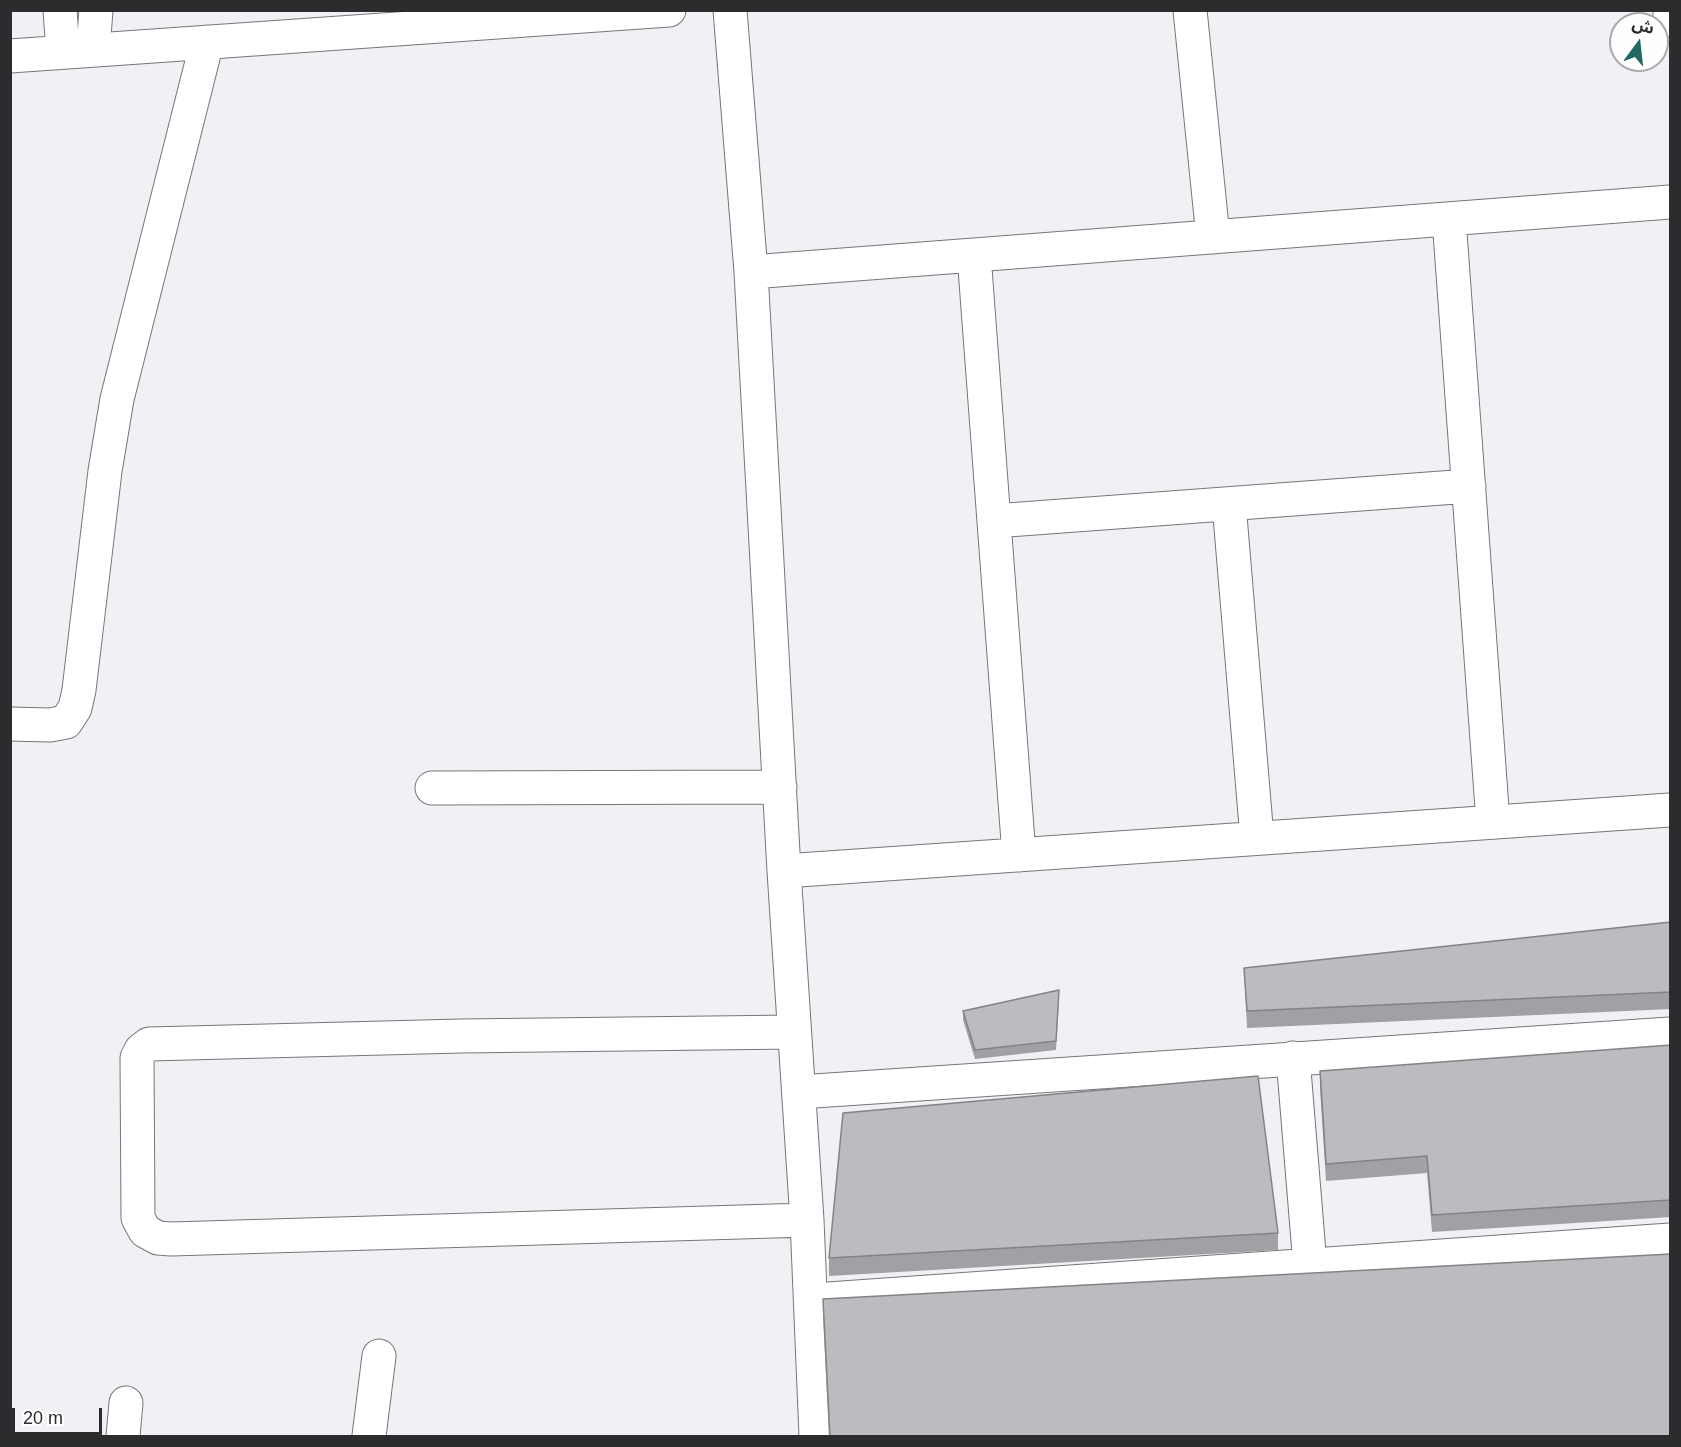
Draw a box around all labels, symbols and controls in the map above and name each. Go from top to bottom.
north arrow [1609,12,1669,72]
text: ش [1630,15,1656,37]
scale bar [15,1396,105,1434]
text: 20 m [23,1408,63,1428]

